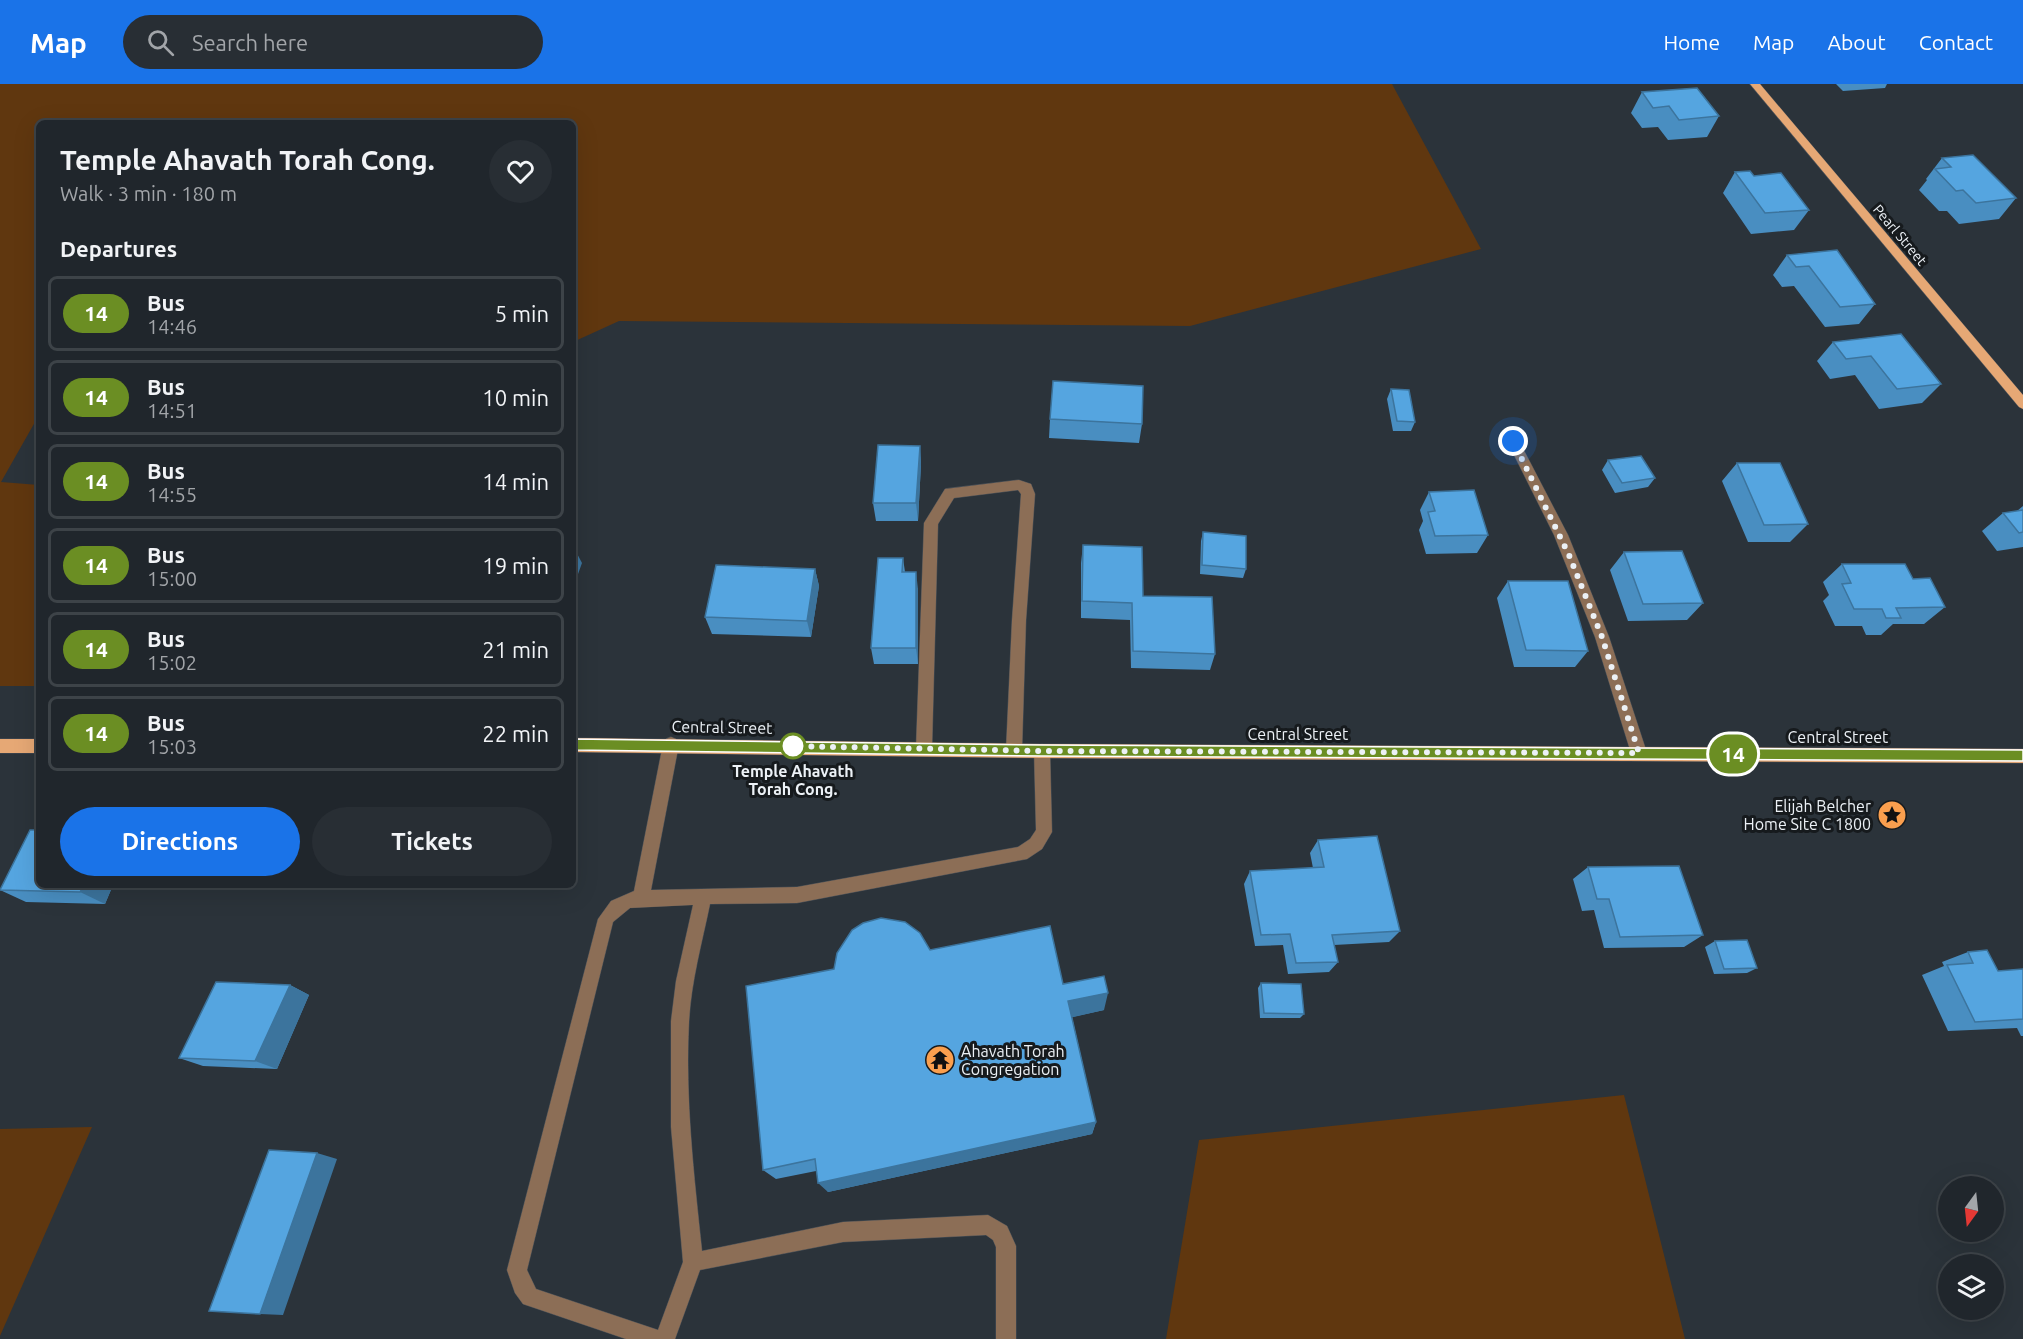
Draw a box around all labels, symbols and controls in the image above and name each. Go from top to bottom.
search box [123,15,543,69]
icon: search [144,26,177,59]
text: Map [30,27,87,58]
text: Search here [192,30,308,55]
text: Home [1663,30,1720,54]
text: Map [1753,30,1794,54]
text: About [1827,30,1886,54]
text: Contact [1919,30,1993,54]
button: heart [489,140,552,203]
text: Temple Ahavath Torah Cong. [60,144,435,175]
text: Walk · 3 min · 180 m [60,182,237,205]
street label: Pearl Street [1870,201,1930,269]
text: Departures [60,236,177,261]
text: Bus [147,290,185,315]
text: 14 [84,301,108,325]
text: 5 min [495,301,549,326]
text: 14:46 [147,315,197,338]
text: Bus [147,374,185,399]
text: 14 [84,385,108,409]
text: 10 min [482,385,549,410]
text: 14:51 [147,399,197,422]
your location [1498,426,1528,456]
text: Bus [147,458,185,483]
text: 14 [84,469,108,493]
text: 14 min [482,469,549,494]
text: 14:55 [147,483,197,506]
text: Bus [147,542,185,567]
text: 14 [84,553,108,577]
text: 19 min [482,553,549,578]
text: 15:00 [147,567,197,590]
text: Bus [147,626,185,651]
text: 14 [84,637,108,661]
text: 21 min [482,637,549,662]
text: 15:02 [147,651,197,674]
text: Bus [147,710,185,735]
street label: Central Street [671,717,773,737]
text: 14 [84,721,108,745]
text: 22 min [482,721,549,746]
street label: Central Street [1248,725,1349,743]
street label: Central Street [1788,728,1889,746]
marker: Temple Ahavath Torah Cong. [780,733,806,759]
line badge: 14 [1706,734,1760,774]
text: 15:03 [147,735,197,758]
text: 14 [1721,742,1745,766]
place label: Temple Ahavath Torah Cong. [732,762,854,798]
place label: Elijah Belcher Home Site C 1800 [1744,797,1871,833]
place icon: Elijah Belcher Home Site C 1800 [1876,799,1908,831]
button: Directions [60,807,300,876]
button: Tickets [312,807,552,876]
place label: Ahavath Torah Congregation [961,1042,1065,1078]
temple icon: Ahavath Torah Congregation [924,1044,956,1076]
north arrow [1938,1176,2004,1242]
map controls [1938,1176,2004,1320]
button: layers [1938,1254,2004,1320]

